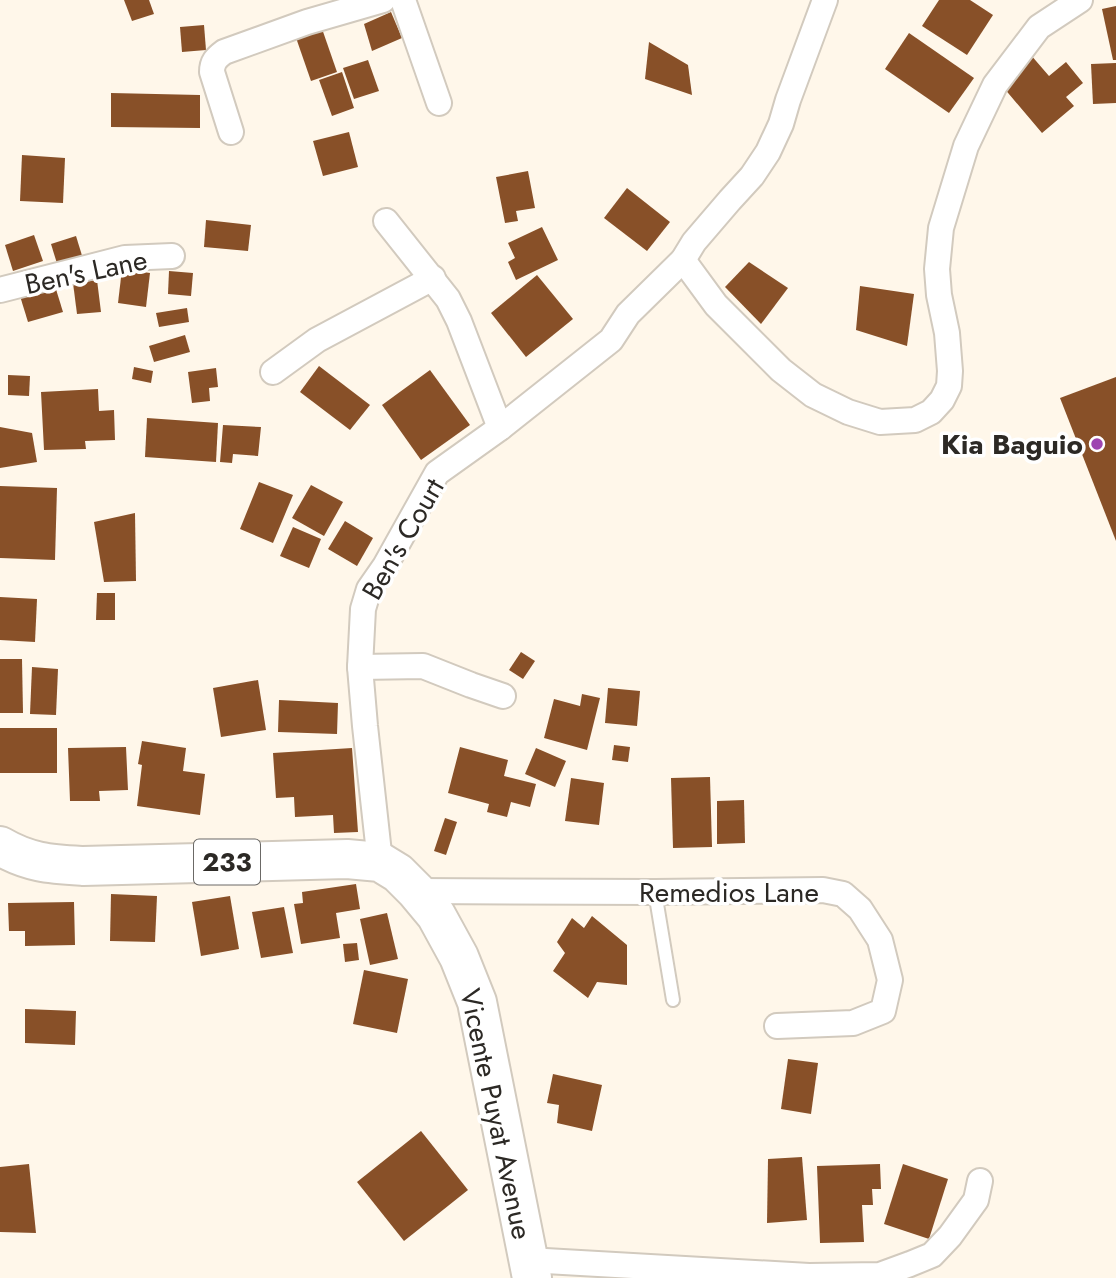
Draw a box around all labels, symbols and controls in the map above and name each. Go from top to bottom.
street label: Ben's Lane [21,239,151,305]
place label: Kia Baguio [941,424,1083,465]
marker: Kia Baguio [1089,436,1105,452]
street label: Ben's Court [352,470,454,607]
road number: 233 [194,840,260,884]
street label: Remedios Lane [639,872,819,913]
street label: Vicente Puyat Avenue [449,985,543,1243]

